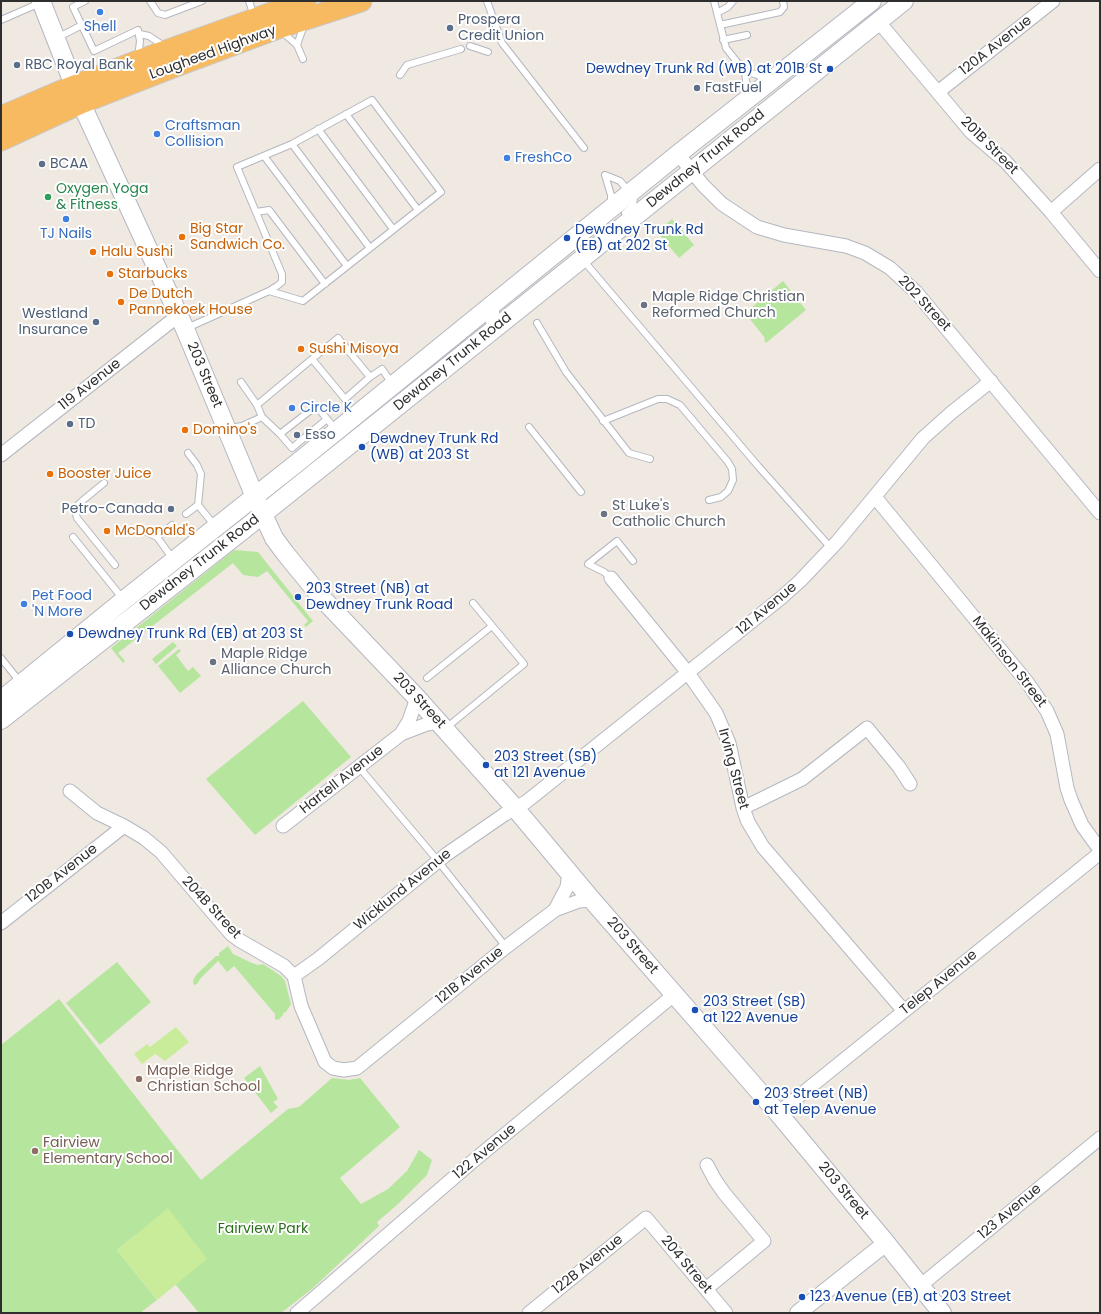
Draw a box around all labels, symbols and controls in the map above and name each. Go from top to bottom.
marker: Shell [95,7,105,17]
place label: Prospera Credit Union [458,12,544,44]
street label: 120A Avenue [957,13,1035,79]
place label: Shell [84,19,116,35]
street label: Lougheed Highway [147,22,279,84]
marker: Prospera Credit Union [445,23,455,33]
place label: RBC Royal Bank [25,57,133,73]
marker: RBC Royal Bank [12,60,22,70]
place label: Dewdney Trunk Rd (WB) at 201B St [586,61,822,77]
marker: Dewdney Trunk Rd (WB) at 201B St [825,64,835,74]
place label: FastFuel [705,80,762,96]
marker: FastFuel [692,83,702,93]
street label: Dewdney Trunk Road [644,106,768,212]
street label: 201B Street [957,114,1021,178]
place label: Craftsman Collision [165,118,240,150]
marker: Craftsman Collision [152,129,162,139]
place label: FreshCo [515,150,572,166]
marker: FreshCo [502,153,512,163]
place label: BCAA [50,156,88,172]
marker: BCAA [37,159,47,169]
place label: Oxygen Yoga & Fitness [56,181,148,214]
marker: Oxygen Yoga & Fitness [43,192,53,202]
marker: TJ Nails [61,214,71,224]
place label: Big Star Sandwich Co. [190,221,285,254]
place label: Dewdney Trunk Rd (EB) at 202 St [575,222,703,254]
place label: TJ Nails [40,226,92,242]
marker: Big Star Sandwich Co. [177,232,187,242]
marker: Dewdney Trunk Rd (EB) at 202 St [562,233,572,243]
place label: Halu Sushi [101,244,173,260]
marker: Halu Sushi [88,247,98,257]
place label: Starbucks [118,266,187,282]
marker: Starbucks [105,269,115,279]
street label: 202 Street [894,273,954,335]
place label: De Dutch Pannekoek House [129,286,253,318]
place label: Maple Ridge Christian Reformed Church [652,289,805,322]
marker: De Dutch Pannekoek House [116,297,126,307]
marker: Maple Ridge Christian Reformed Church [639,300,649,310]
place label: Westland Insurance [19,306,88,338]
street label: Dewdney Trunk Road [391,309,515,415]
marker: Westland Insurance [91,317,101,327]
street label: 203 Street [183,340,225,410]
place label: Sushi Misoya [309,341,399,357]
marker: Sushi Misoya [296,344,306,354]
street label: 119 Avenue [56,356,124,414]
place label: Circle K [300,400,352,416]
marker: Circle K [287,403,297,413]
place label: TD [78,416,95,432]
marker: TD [65,419,75,429]
place label: Domino's [193,422,257,438]
marker: Domino's [180,425,190,435]
place label: Esso [305,427,336,443]
marker: Esso [292,430,302,440]
place label: Dewdney Trunk Rd (WB) at 203 St [370,431,498,464]
marker: Dewdney Trunk Rd (WB) at 203 St [357,442,367,452]
place label: Booster Juice [58,466,152,482]
marker: Booster Juice [45,469,55,479]
place label: St Luke's Catholic Church [612,498,726,530]
place label: Petro-Canada [62,501,163,517]
marker: Petro-Canada [166,504,176,514]
marker: St Luke's Catholic Church [599,509,609,519]
street label: Dewdney Trunk Road [137,511,263,615]
place label: McDonald's [115,523,195,539]
marker: McDonald's [102,526,112,536]
street label: 121 Avenue [734,579,800,639]
place label: 203 Street (NB) at Dewdney Trunk Road [306,581,453,614]
place label: Pet Food 'N More [32,588,92,620]
marker: 203 Street (NB) at Dewdney Trunk Road [293,592,303,602]
marker: Pet Food 'N More [19,599,29,609]
street label: Makinson Street [968,613,1050,711]
place label: Dewdney Trunk Rd (EB) at 203 St [78,626,303,642]
marker: Dewdney Trunk Rd (EB) at 203 St [65,629,75,639]
place label: Maple Ridge Alliance Church [221,646,332,678]
marker: Maple Ridge Alliance Church [208,657,218,667]
street label: 203 Street [389,670,449,732]
street label: Irving Street [714,727,752,811]
street label: Hartell Avenue [297,742,387,818]
place label: 203 Street (SB) at 121 Avenue [494,749,597,782]
marker: 203 Street (SB) at 121 Avenue [481,760,491,770]
street label: 120B Avenue [23,841,101,907]
street label: Wicklund Avenue [351,846,455,934]
street label: 204B Street [178,873,244,943]
street label: 203 Street [603,914,661,978]
street label: 121B Avenue [433,944,507,1008]
street label: Telep Avenue [897,947,981,1019]
place label: 203 Street (SB) at 122 Avenue [703,994,806,1026]
marker: 203 Street (SB) at 122 Avenue [690,1005,700,1015]
place label: Maple Ridge Christian School [147,1063,260,1096]
marker: Maple Ridge Christian School [134,1074,144,1084]
place label: 203 Street (NB) at Telep Avenue [764,1086,876,1118]
marker: 203 Street (NB) at Telep Avenue [751,1097,761,1107]
street label: 122 Avenue [450,1121,520,1183]
place label: Fairview Elementary School [43,1135,173,1168]
marker: Fairview Elementary School [30,1146,40,1156]
street label: 203 Street [814,1159,872,1223]
street label: 123 Avenue [975,1181,1045,1243]
park label: Fairview Park [218,1221,308,1237]
street label: 122B Avenue [550,1232,626,1298]
street label: 204 Street [657,1233,715,1297]
place label: 123 Avenue (EB) at 203 Street [810,1289,1011,1305]
marker: 123 Avenue (EB) at 203 Street [797,1292,807,1302]

